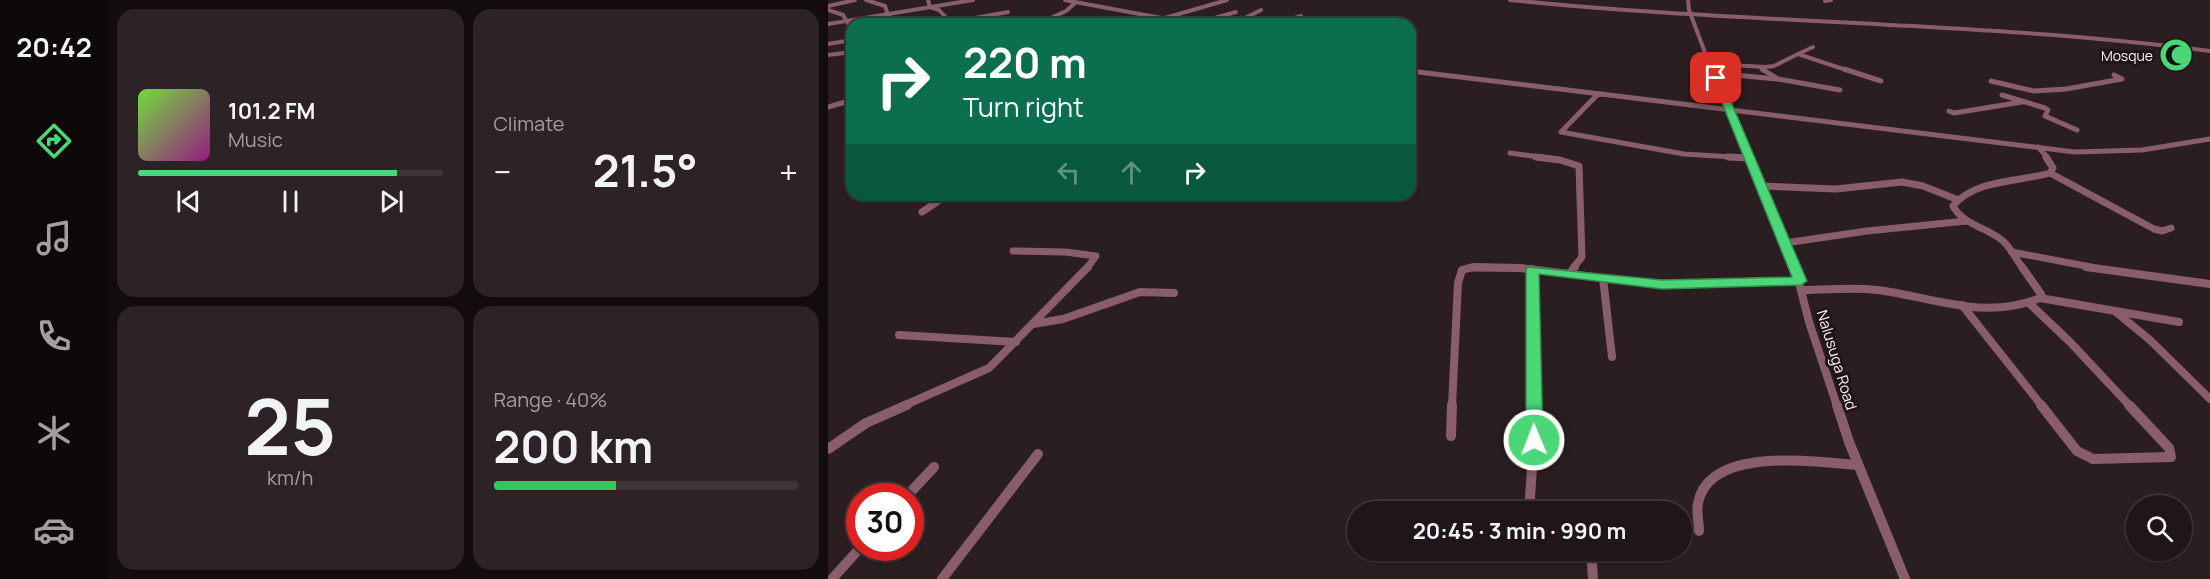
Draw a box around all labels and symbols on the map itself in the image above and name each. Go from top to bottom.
mosque icon: Mosque [2158,37,2194,73]
place label: Mosque [2101,46,2153,65]
pin [1690,52,1741,103]
street label: Nalusuga Road [1812,307,1862,413]
position arrow [1502,408,1566,472]
speed limit sign: 30 [846,483,924,561]

